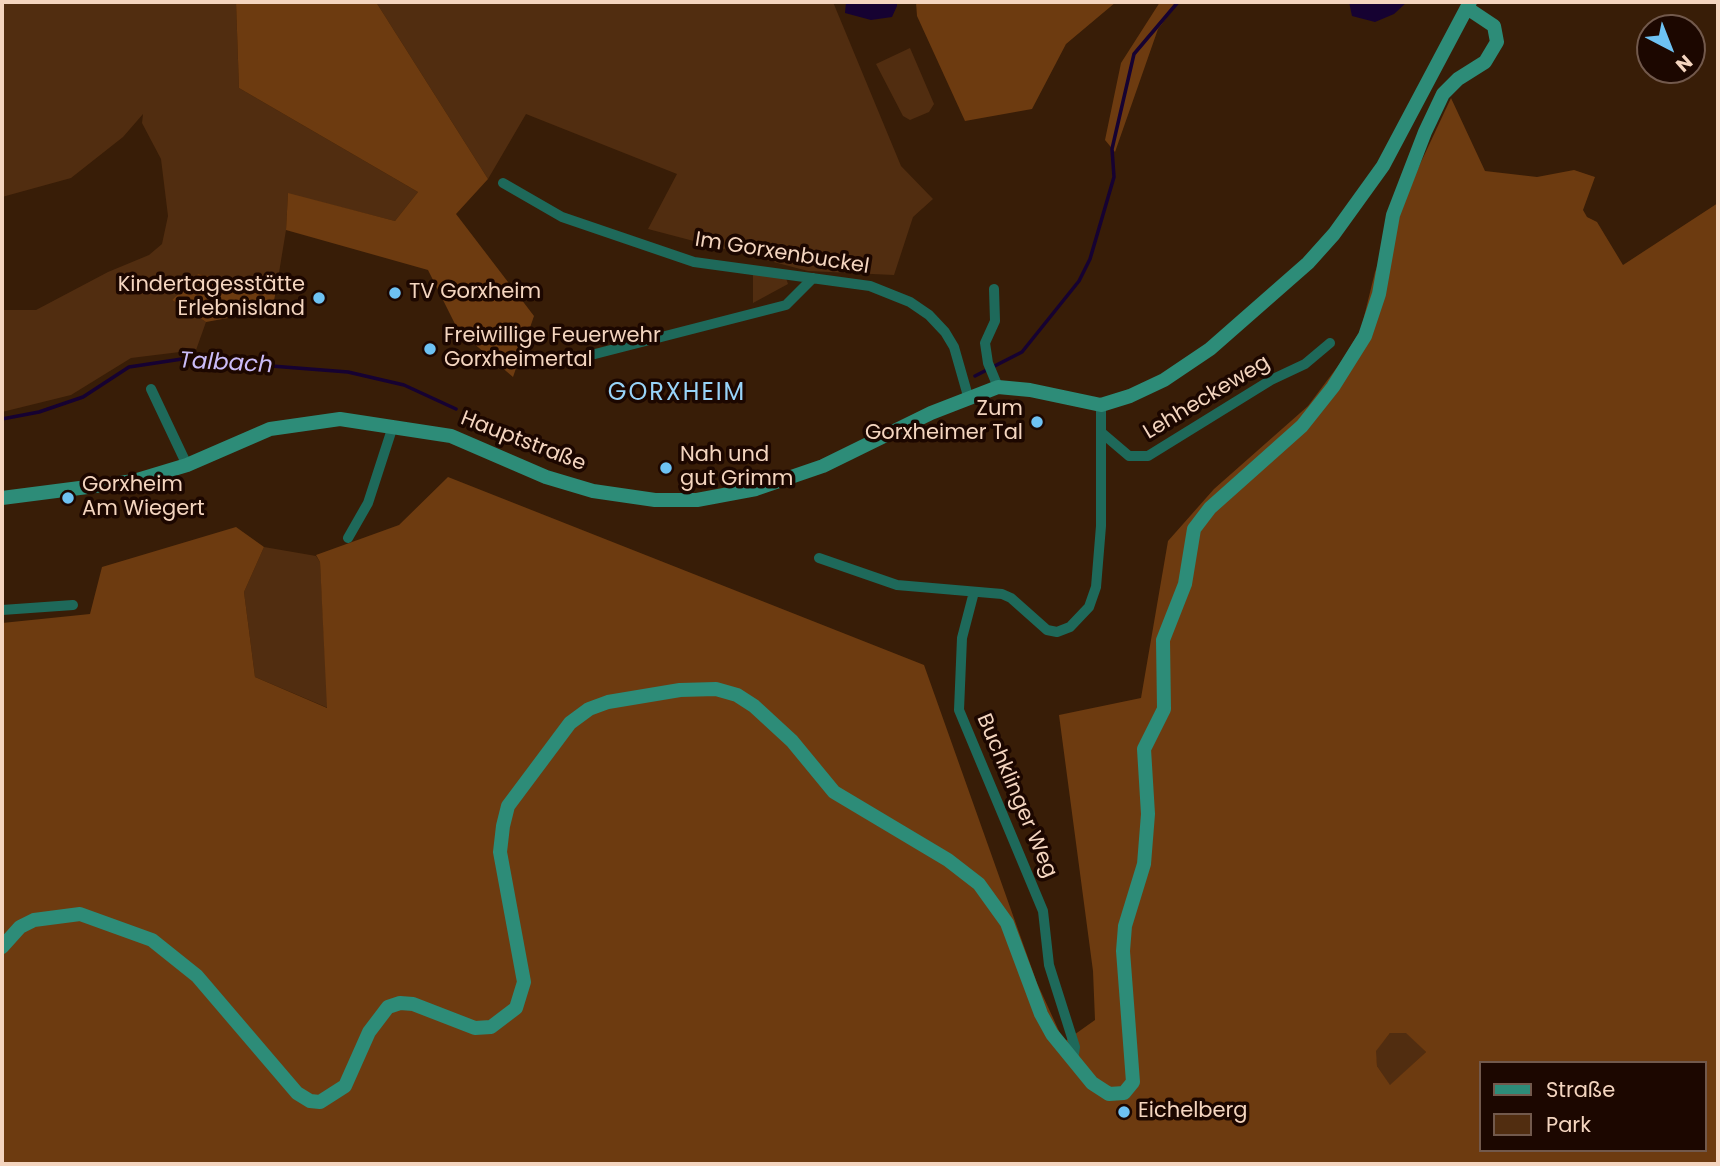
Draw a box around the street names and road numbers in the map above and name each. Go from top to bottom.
street label: Im Gorxenbuckel [693,228,871,280]
street label: Lehheckeweg [1139,350,1275,446]
street label: Hauptstraße [457,407,589,477]
street label: Buchklinger Weg [970,710,1062,882]

